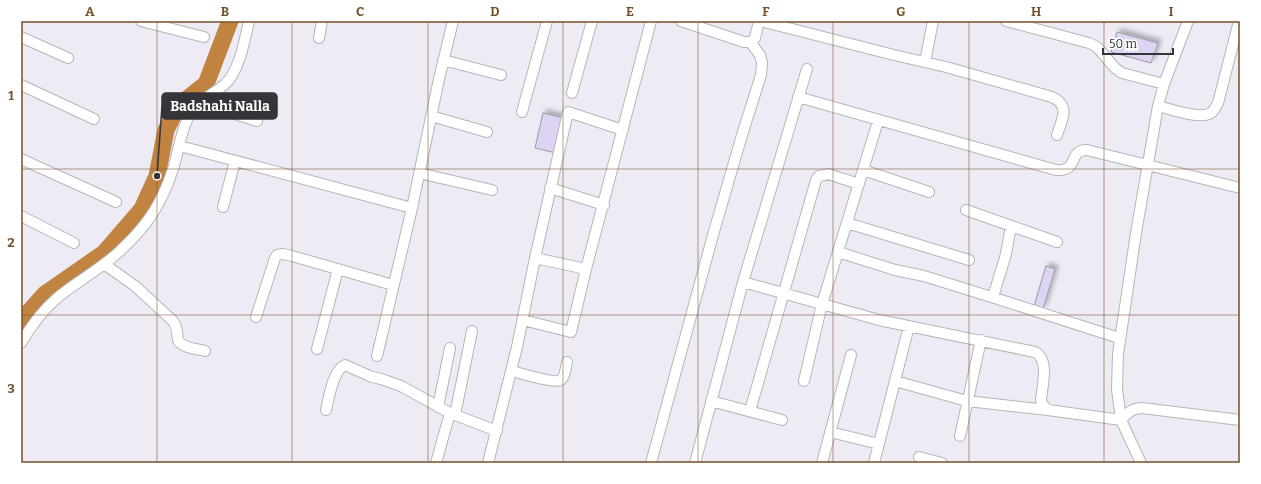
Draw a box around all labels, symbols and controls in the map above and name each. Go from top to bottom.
text: A [85,4,95,19]
text: B [221,4,229,19]
text: C [356,4,364,19]
text: D [490,4,500,19]
text: E [626,4,634,19]
text: F [762,4,770,19]
text: G [896,4,906,19]
text: H [1031,4,1041,19]
text: I [1169,4,1174,19]
scale bar [1103,30,1173,56]
text: 50 m [1109,37,1138,51]
text: 1 [8,88,14,103]
callout: Badshahi Nalla [162,93,277,119]
text: Badshahi Nalla [170,98,270,115]
text: 2 [7,235,15,250]
text: 3 [7,381,15,396]

